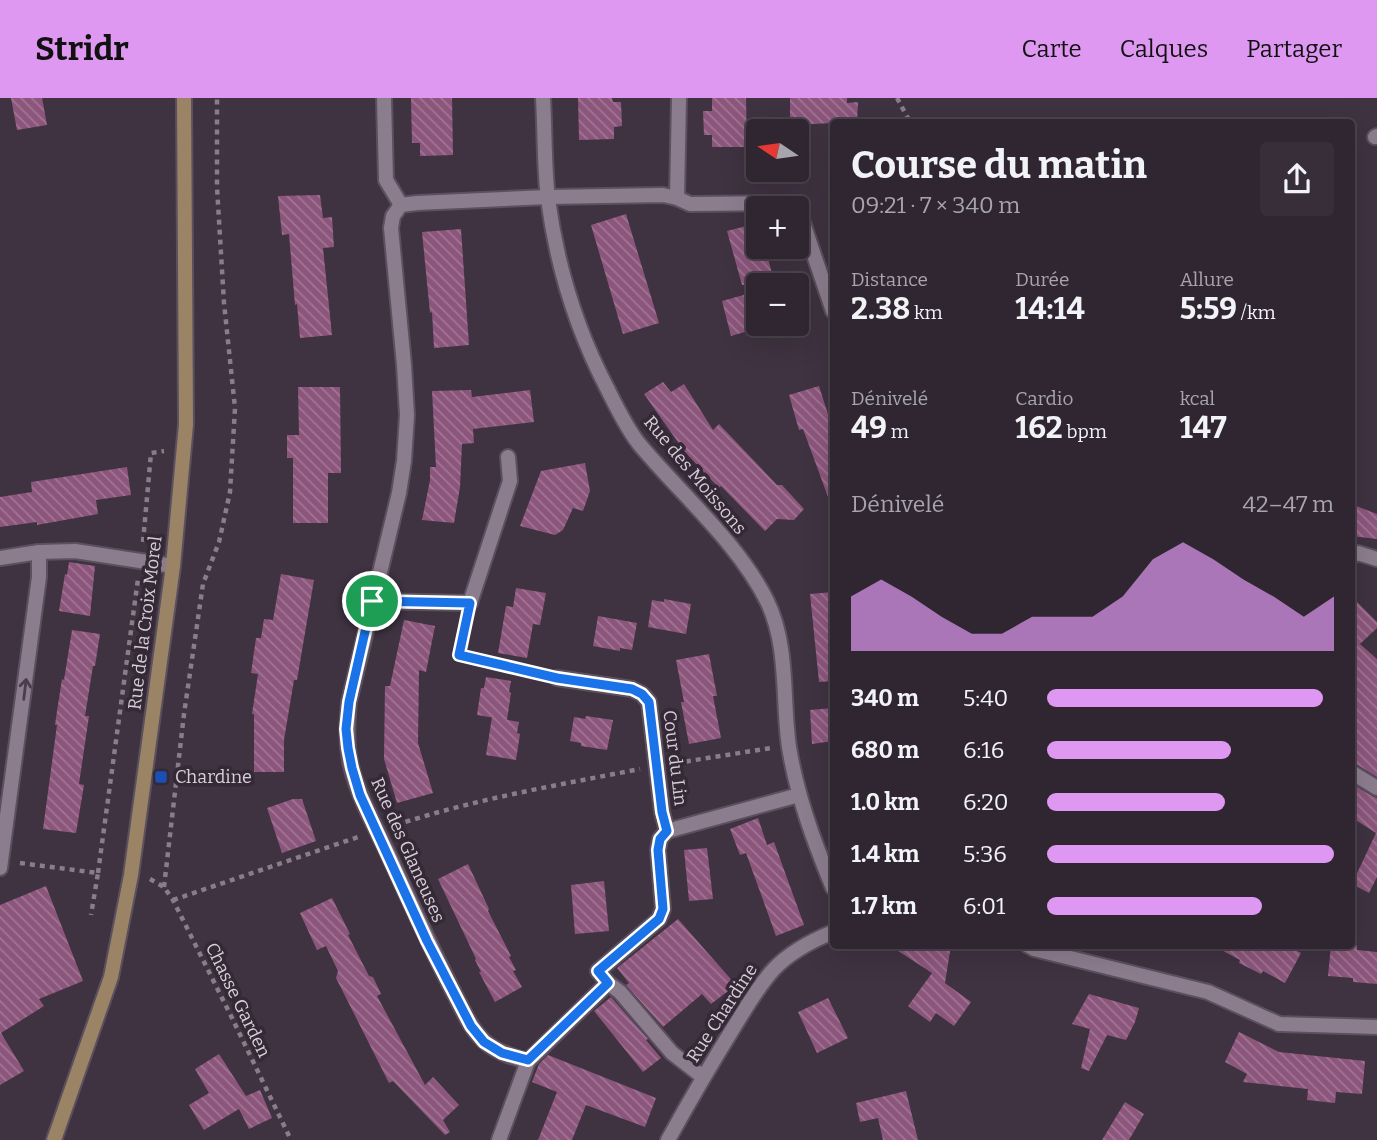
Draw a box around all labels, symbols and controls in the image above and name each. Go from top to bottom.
text: Stridr [35,29,129,69]
text: Carte [1022,35,1082,63]
text: Calques [1120,35,1208,63]
text: Partager [1246,35,1342,63]
north arrow [746,119,808,182]
map controls [746,119,809,336]
text: Course du matin [851,142,1147,188]
button: share [1260,142,1334,216]
text: 09:21 · 7 × 340 m [851,191,1020,219]
button: + [746,196,809,259]
text: Distance [851,268,928,291]
text: Durée [1015,268,1069,291]
text: Allure [1180,268,1234,291]
button: − [746,273,809,336]
text: 2.38 [851,291,910,327]
text: 14:14 [1015,291,1085,327]
text: 5:59 [1180,291,1237,327]
text: km [910,301,943,324]
text: /km [1237,301,1276,324]
text: Dénivelé [851,387,928,410]
text: Cardio [1015,387,1073,410]
text: kcal [1180,387,1215,410]
text: 49 [851,410,887,446]
text: 162 [1015,410,1063,446]
text: 147 [1180,410,1227,446]
street label: Rue des Moissons [639,411,751,539]
text: m [887,420,909,443]
text: bpm [1063,420,1107,443]
text: Dénivelé [851,490,944,518]
text: 42–47 m [1243,490,1334,518]
street label: Rue de la Croix Morel [123,535,167,711]
pin [342,571,402,631]
icon: arrive [353,582,391,620]
one-way arrow [18,678,31,701]
text: 340 m [851,684,919,712]
text: 5:40 [963,684,1008,712]
street label: Cour du Lin [658,709,692,808]
text: 680 m [851,736,919,764]
text: 6:16 [963,736,1004,764]
place label: Chardine [175,766,252,788]
marker: Chardine [153,769,169,785]
street label: Rue des Glaneuses [366,774,450,926]
text: 1.0 km [851,788,920,816]
text: 6:20 [963,788,1009,816]
text: 1.4 km [851,840,919,868]
text: 5:36 [963,840,1007,868]
text: 1.7 km [851,892,917,920]
text: 6:01 [963,892,1005,920]
street label: Chasse Garden [201,939,276,1062]
street label: Rue Chardine [682,960,762,1066]

